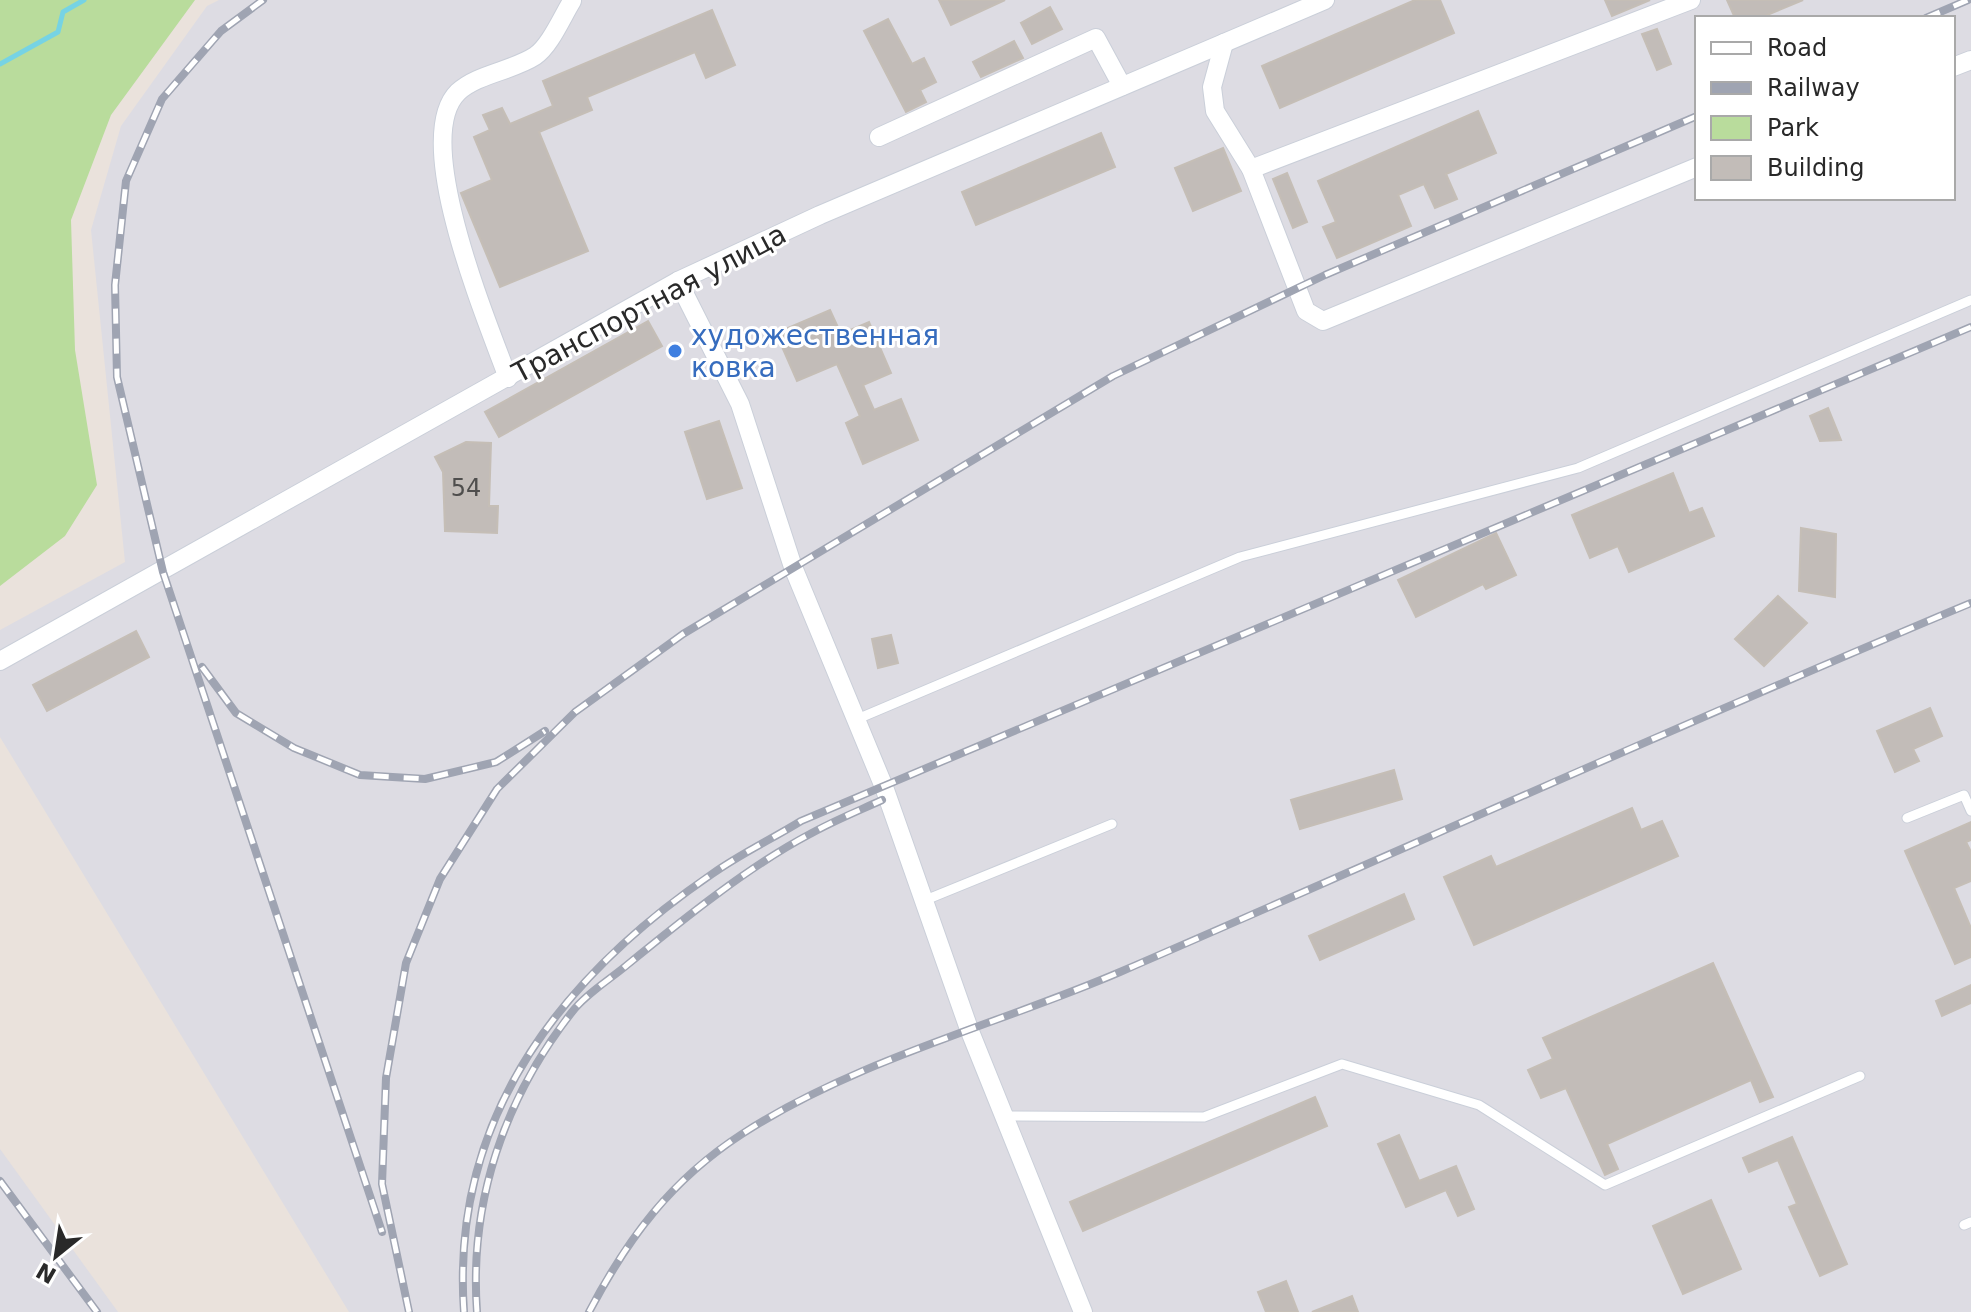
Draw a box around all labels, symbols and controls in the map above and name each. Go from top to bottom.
legend [1695,16,1955,200]
text: Road [1767,34,1827,62]
text: Railway [1767,74,1860,102]
text: Park [1767,114,1819,142]
text: Building [1767,154,1864,182]
street label: Транспортная улица [506,217,792,390]
place label: художественная ковка [691,319,939,384]
marker: художественная ковка [666,342,684,360]
house number: 54 [451,474,481,502]
north arrow [16,1216,96,1296]
text: N [32,1257,60,1288]

